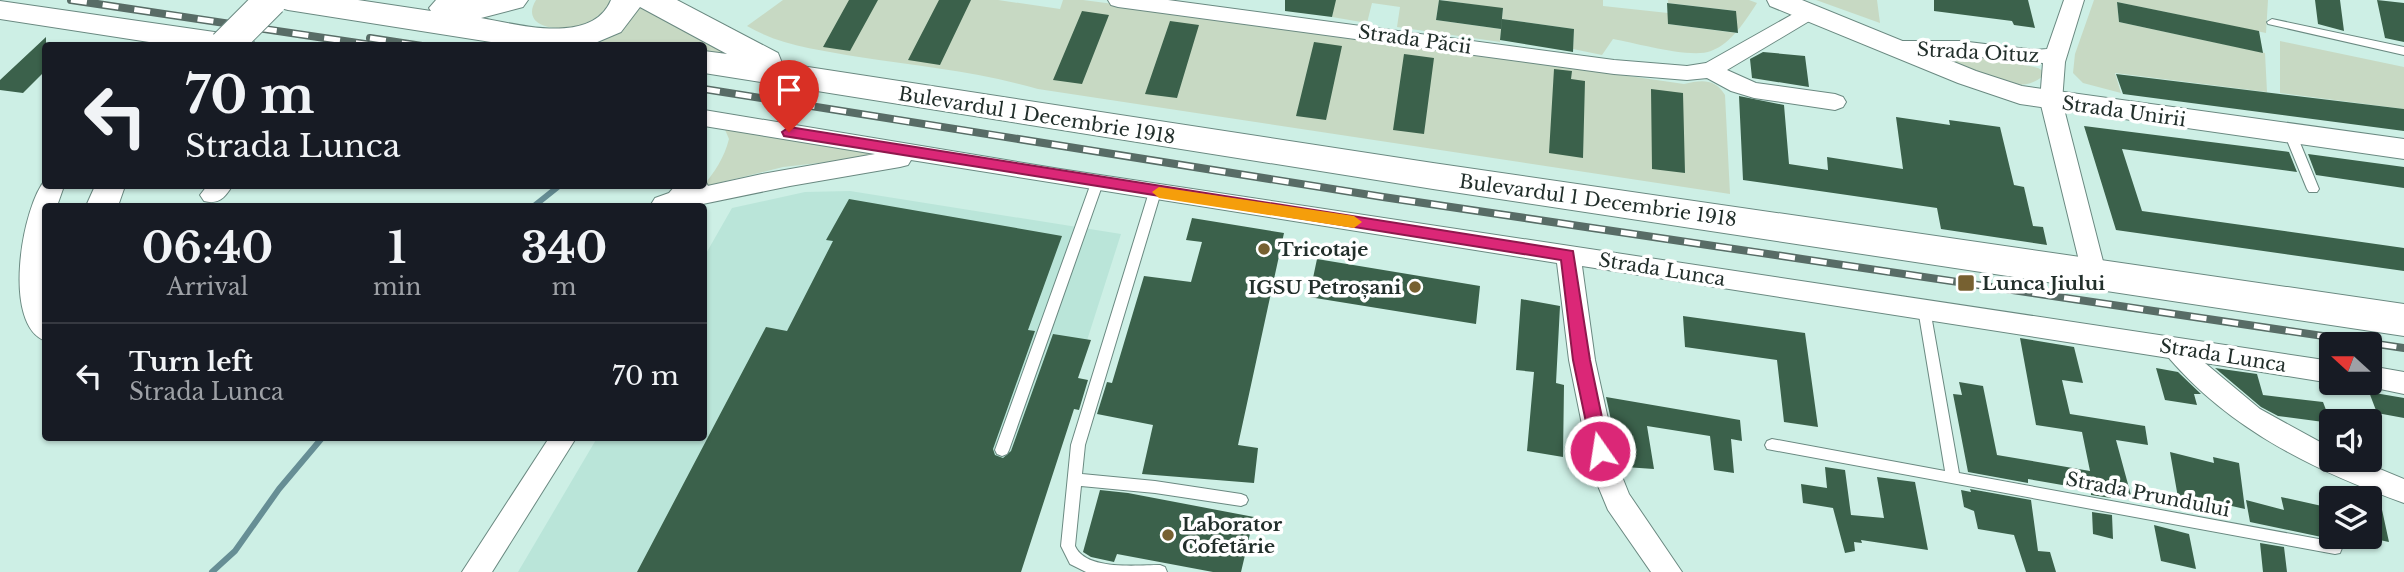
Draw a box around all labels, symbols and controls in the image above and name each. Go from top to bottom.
street label: Strada Păcii [1357,20,1473,59]
street label: Strada Oituz [1916,38,2040,67]
pin [759,60,819,132]
text: 70 m [185,65,315,126]
icon: left [70,70,161,161]
icon: arrive [770,71,808,109]
street label: Bulevardul 1 Decembrie 1918 [897,82,1177,149]
street label: Strada Unirii [2061,91,2188,132]
text: Strada Lunca [185,126,400,166]
street label: Bulevardul 1 Decembrie 1918 [1458,170,1738,231]
text: 06:40 [142,222,273,274]
text: 1 [388,222,406,274]
text: 340 [521,222,607,274]
place label: Tricotaje [1278,238,1368,261]
marker: Tricotaje [1256,241,1272,257]
street label: Strada Lunca [1597,248,1727,291]
place label: Lunca Jiului [1982,272,2105,295]
text: Arrival [167,273,248,301]
text: min [373,273,421,301]
text: m [552,273,576,301]
marker: Lunca Jiului [1956,273,1976,293]
place label: IGSU Petroșani [1248,276,1401,299]
marker: IGSU Petroșani [1407,279,1423,295]
north arrow [2319,332,2382,396]
map controls [2319,332,2382,549]
street label: Strada Lunca [2158,334,2288,377]
text: Turn left [129,346,253,378]
icon: left [70,357,108,395]
text: 70 m [612,360,679,392]
text: Strada Lunca [129,378,284,406]
button: sound [2319,409,2382,472]
position arrow [1563,414,1637,488]
street label: Strada Prundului [2064,467,2232,522]
button: layers [2319,486,2382,549]
place label: Laborator Cofetărie [1182,513,1283,558]
marker: Laborator Cofetărie [1160,527,1176,543]

